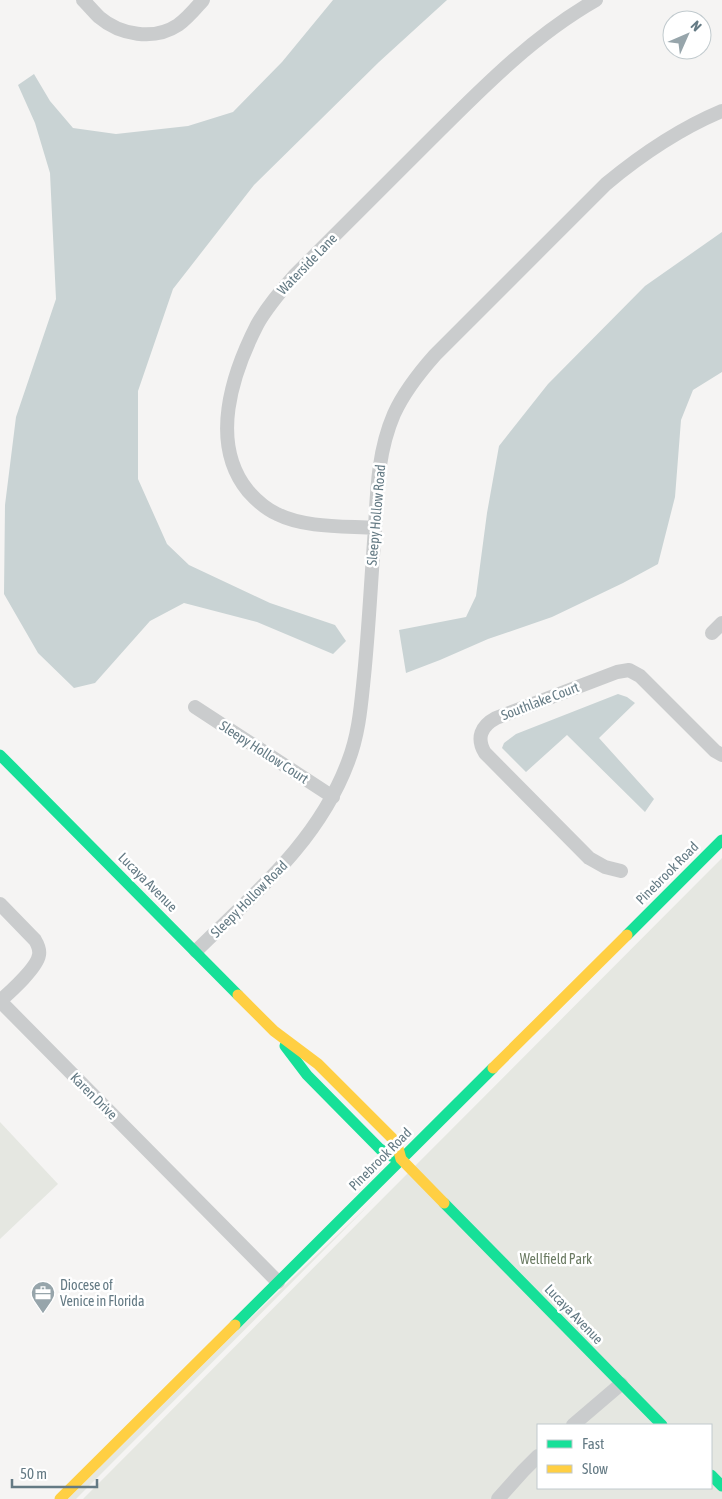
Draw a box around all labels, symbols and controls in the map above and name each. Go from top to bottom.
north arrow [662,10,712,60]
text: N [688,17,705,34]
street label: Waterside Lane [274,230,340,298]
street label: Sleepy Hollow Road [364,464,388,566]
street label: Southlake Court [499,679,581,723]
street label: Sleepy Hollow Court [217,717,311,787]
street label: Pinebrook Road [632,838,702,908]
street label: Lucaya Avenue [115,849,181,915]
street label: Sleepy Hollow Road [207,857,291,941]
street label: Karen Drive [67,1069,121,1123]
street label: Pinebrook Road [345,1124,415,1194]
park label: Wellfield Park [520,1251,592,1267]
place label: Diocese of Venice in Florida [60,1277,144,1309]
office icon: Diocese of Venice in Florida [30,1280,56,1314]
street label: Lucaya Avenue [542,1281,606,1347]
legend [537,1424,712,1489]
text: Fast [582,1435,604,1452]
scale bar [12,1456,98,1488]
text: Slow [582,1460,608,1477]
text: 50 m [20,1465,47,1482]

